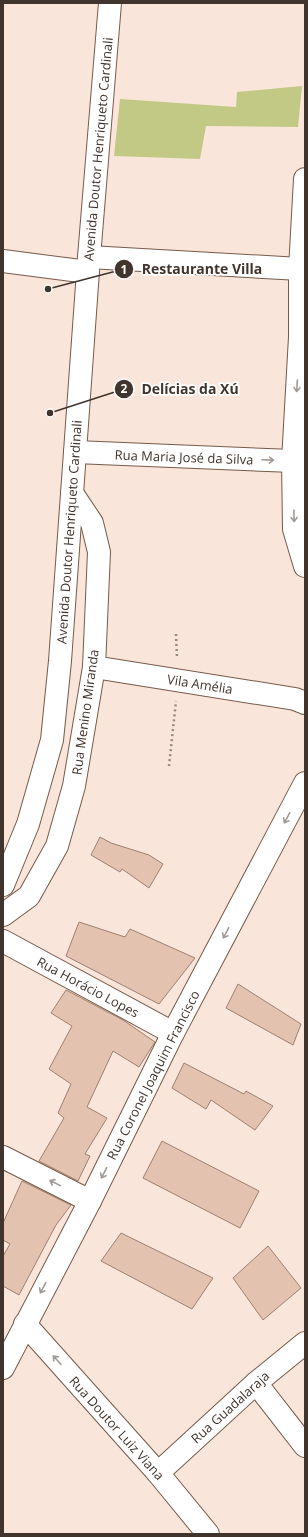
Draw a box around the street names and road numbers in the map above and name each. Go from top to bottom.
street label: Avenida Doutor Henriqueto Cardinali [79,36,117,262]
street label: Avenida Doutor Henriqueto Cardinali [52,419,86,645]
street label: Rua Maria José da Silva [114,446,254,468]
street label: Rua Menino Miranda [67,648,103,776]
street label: Vila Amélia [166,670,234,698]
street label: Rua Horácio Lopes [34,952,142,1022]
street label: Rua Coronel Joaquim Francisco [102,987,204,1163]
street label: Rua Guadalaraja [187,1367,273,1447]
street label: Rua Doutor Luiz Viana [66,1372,168,1484]

